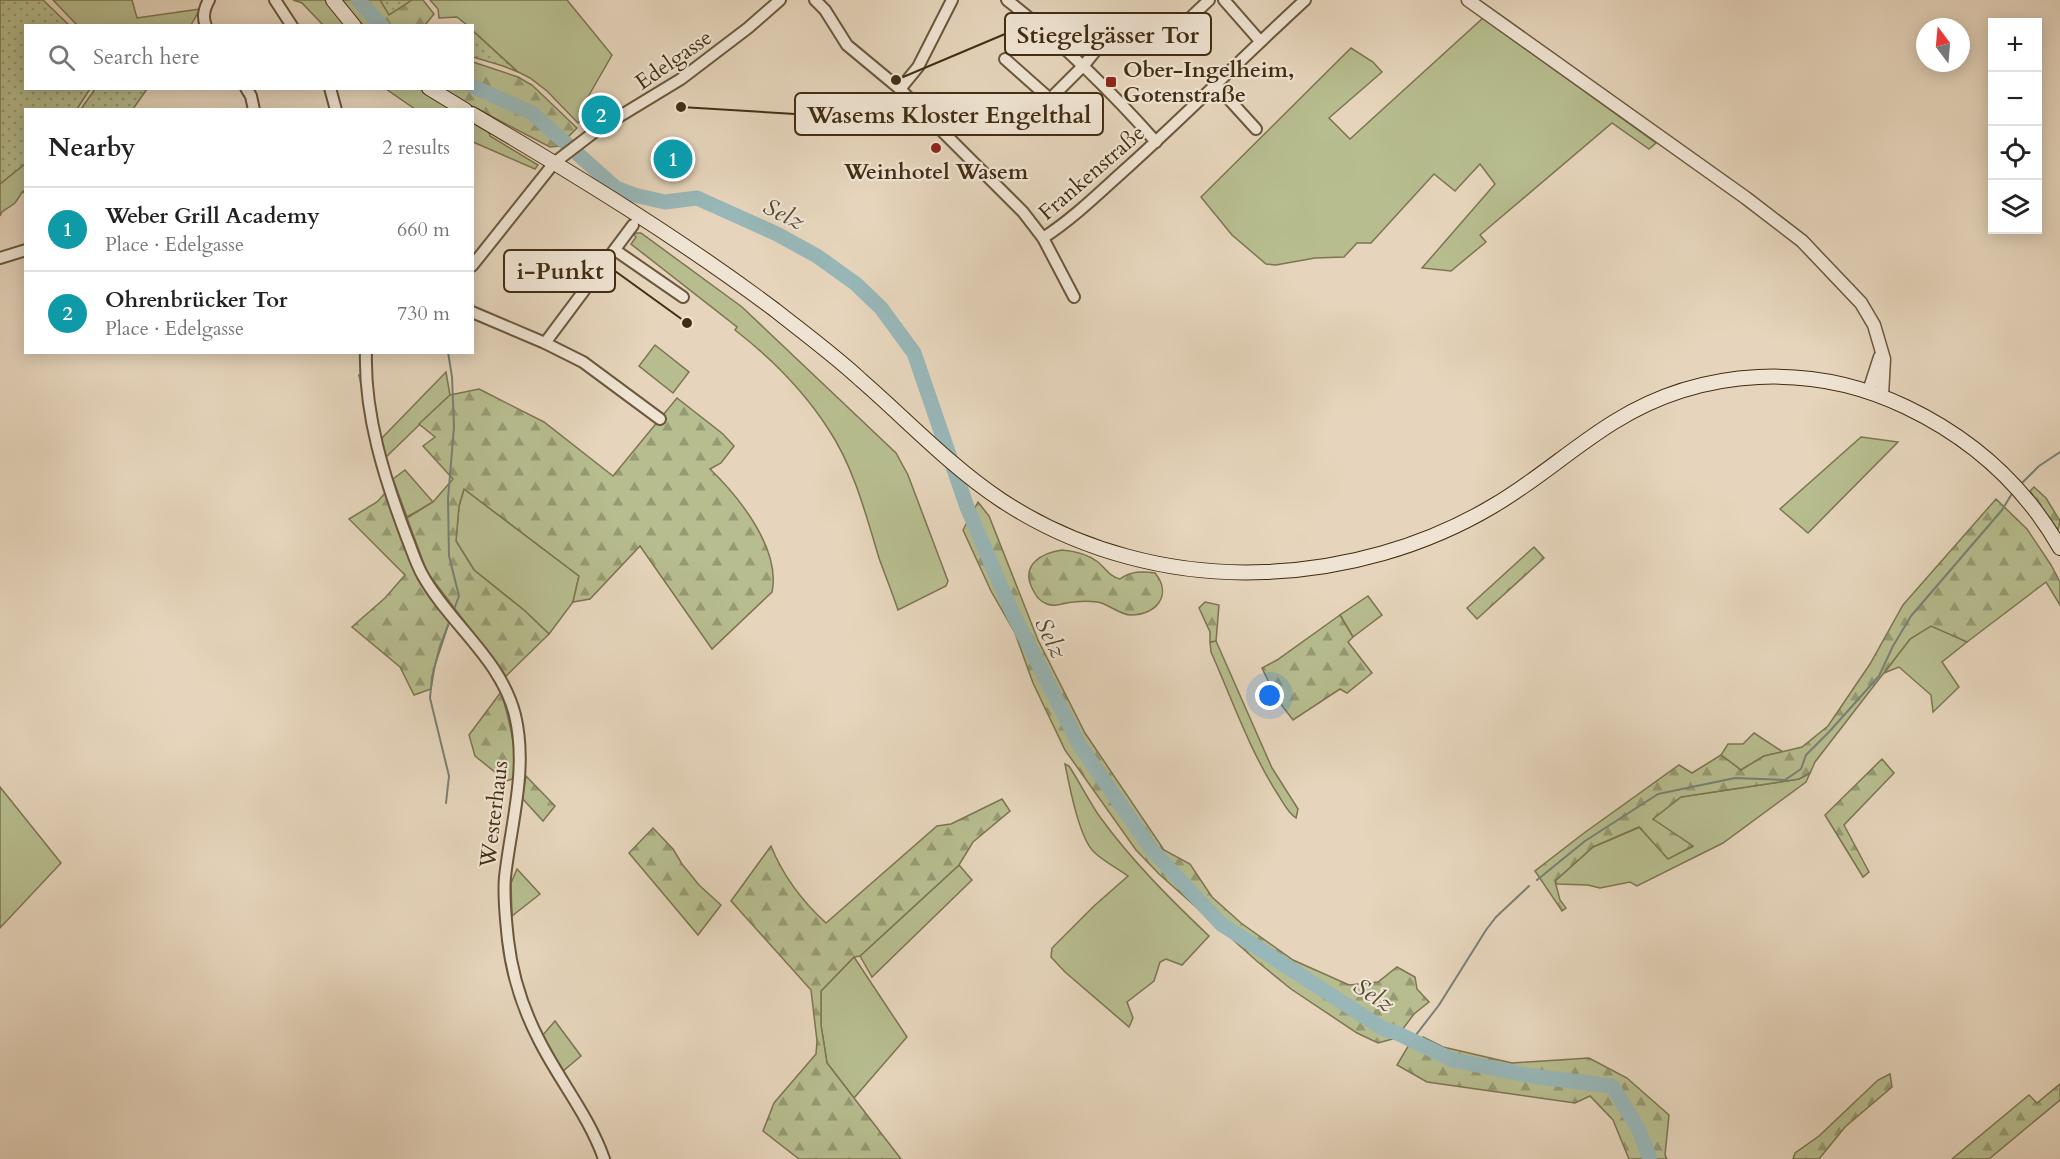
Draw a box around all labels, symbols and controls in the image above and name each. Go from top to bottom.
callout: Stiegelgässer Tor [1005,13,1211,55]
north arrow [1916,18,1970,72]
map controls [1988,18,2042,234]
button: + [1988,18,2042,72]
text: Stiegelgässer Tor [1017,19,1200,52]
street label: Edelgasse [629,22,718,97]
search box [24,24,474,90]
icon: search [45,41,78,74]
text: Search here [93,42,200,72]
place label: Ober-Ingelheim, Gotenstraße [1123,55,1295,110]
button: − [1988,72,2042,126]
marker: Ober-Ingelheim, Gotenstraße [1104,75,1118,89]
pin: 2 [582,92,620,138]
callout: Wasems Kloster Engelthal [795,93,1103,135]
text: Wasems Kloster Engelthal [806,99,1091,132]
street label: Frankenstraße [1032,118,1151,227]
button: locate [1988,126,2042,180]
text: Nearby [48,130,136,165]
text: 2 results [382,134,450,161]
pin: 1 [654,136,692,182]
marker: Weinhotel Wasem [929,141,943,155]
place label: Weinhotel Wasem [843,157,1029,187]
button: layers [1988,180,2042,234]
water label: Selz [757,190,811,239]
text: Weber Grill Academy [105,201,320,231]
text: 1 [62,216,73,243]
text: 660 m [397,216,450,243]
text: Place · Edelgasse [105,231,244,258]
callout: i-Punkt [504,250,615,292]
text: i-Punkt [516,255,604,288]
text: Ohrenbrücker Tor [105,285,288,315]
text: 2 [62,300,73,327]
text: 730 m [397,300,450,327]
text: Place · Edelgasse [105,315,244,342]
water label: Selz [1026,612,1075,665]
your location [1255,681,1284,710]
street label: Westerhaus [472,759,515,870]
water label: Selz [1347,970,1401,1021]

